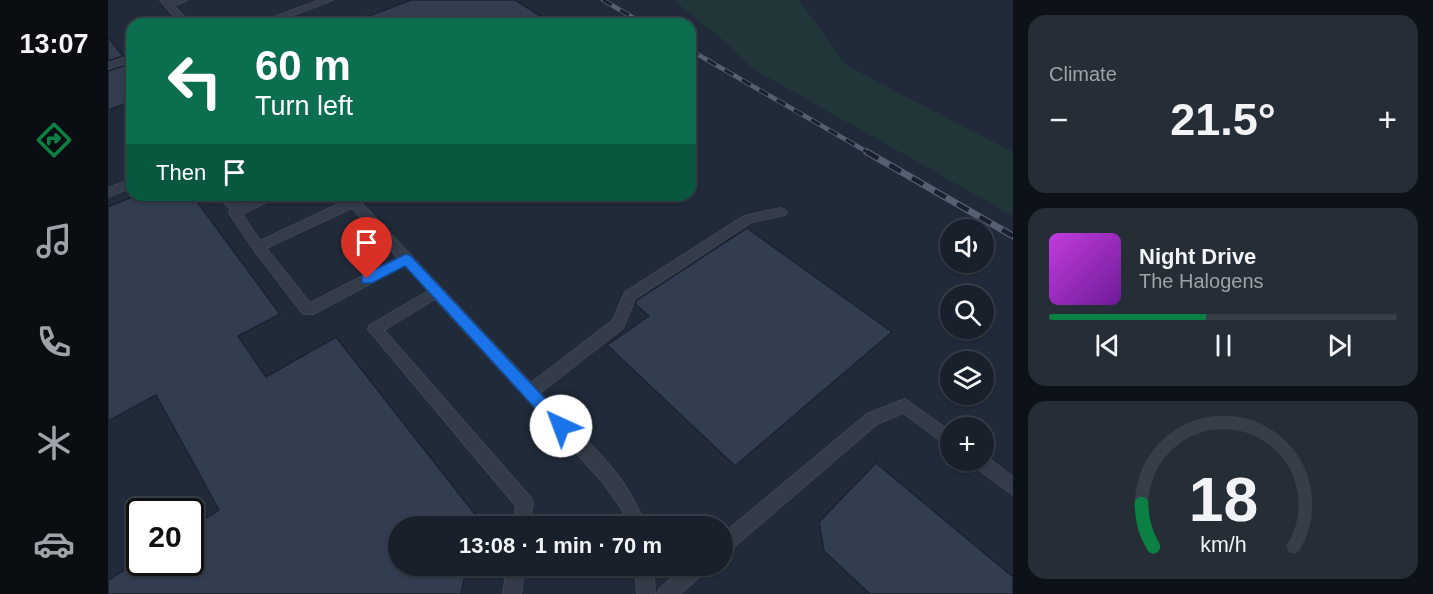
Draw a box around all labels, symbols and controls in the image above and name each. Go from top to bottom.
text: 13:07 [19,29,89,59]
icon: left [156,42,234,120]
text: 60 m [255,42,351,89]
text: Climate [1049,63,1117,85]
text: Turn left [255,91,353,121]
text: 21.5° [1170,94,1276,145]
text: − [1049,101,1068,138]
text: + [1378,101,1397,138]
icon: directions [33,119,75,161]
icon: arrive [218,156,251,189]
text: Then [156,160,206,185]
pin [341,217,392,279]
map controls [940,219,994,471]
button: sound [940,219,994,273]
icon: music [33,220,75,262]
icon: arrive [350,226,383,259]
text: Night Drive [1139,244,1256,269]
text: The Halogens [1139,270,1264,292]
button: search [940,285,994,339]
icon: phone [33,321,75,363]
icon: previous [1091,329,1124,362]
icon: pause [1207,329,1240,362]
icon: next [1323,329,1356,362]
button: layers [940,351,994,405]
position arrow [529,394,593,458]
button: + [940,417,994,471]
icon: climate [33,422,75,464]
text: 18 [1188,465,1258,534]
speed limit sign: 20 [126,498,204,576]
icon: car [33,523,75,565]
text: 13:08 · 1 min · 70 m [459,533,662,558]
text: km/h [1200,533,1246,557]

